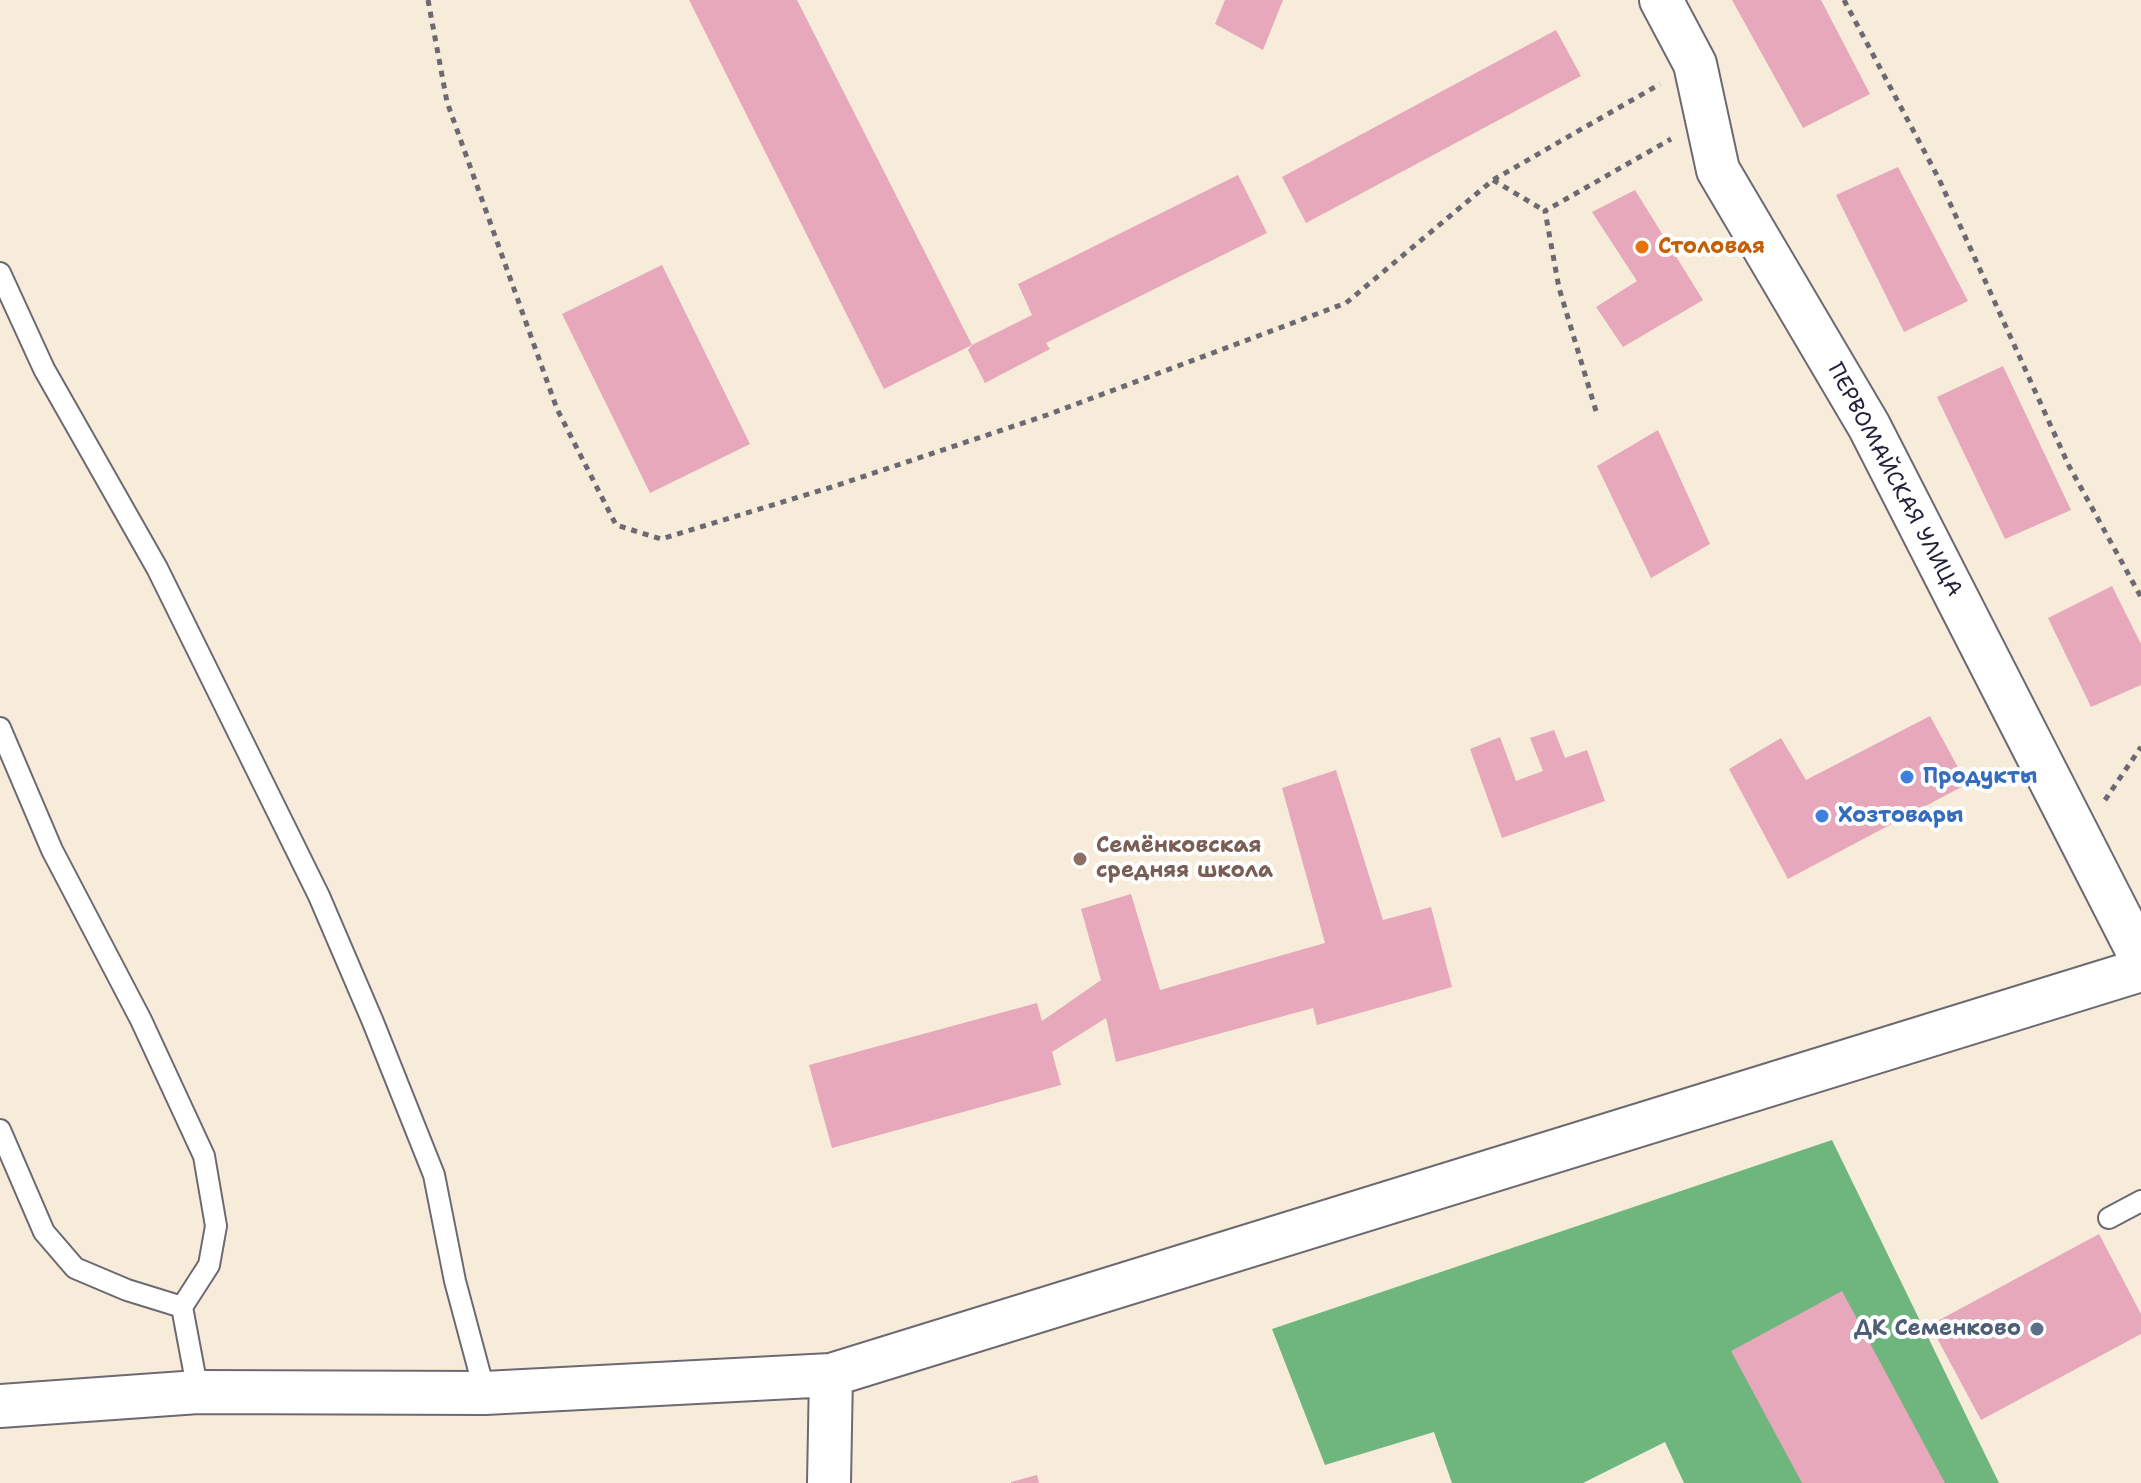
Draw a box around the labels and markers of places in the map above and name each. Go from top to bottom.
place label: Столовая [1658,234,1765,260]
marker: Столовая [1633,238,1651,256]
place label: Продукты [1923,764,2037,790]
marker: Продукты [1898,768,1916,786]
place label: Хозтовары [1838,803,1963,829]
marker: Хозтовары [1813,807,1831,825]
place label: Семёнковская средняя школа [1096,833,1273,884]
marker: Семёнковская средняя школа [1071,850,1089,868]
place label: ДК Семенково [1854,1316,2021,1342]
marker: ДК Семенково [2028,1320,2046,1338]

